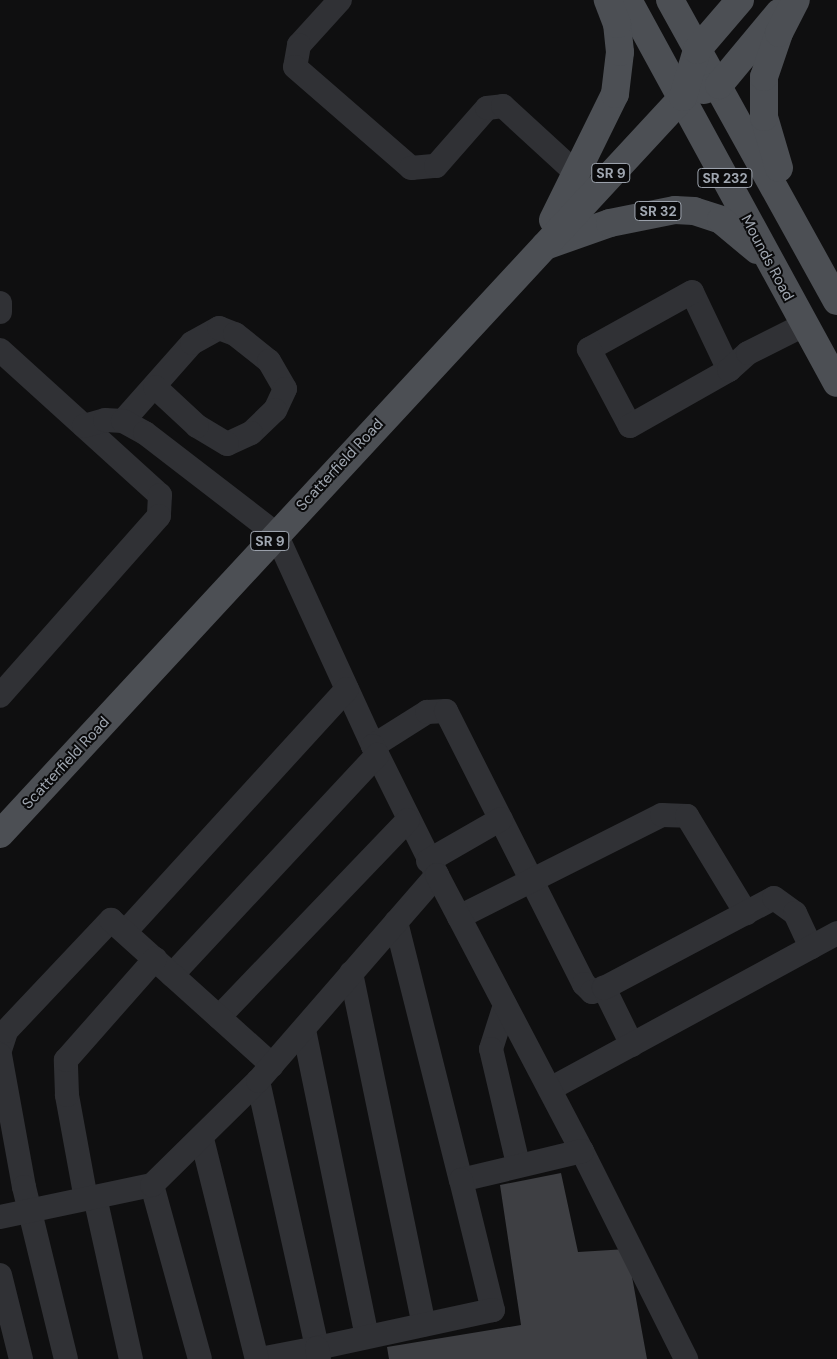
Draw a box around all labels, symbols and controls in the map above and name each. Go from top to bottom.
road number: SR 9 [591,162,631,184]
road number: SR 232 [696,167,754,190]
road number: SR 32 [634,200,682,222]
street label: Mounds Road [737,212,797,304]
street label: Scatterfield Road [293,415,387,515]
road number: SR 9 [250,530,290,552]
street label: Scatterfield Road [19,713,113,813]

